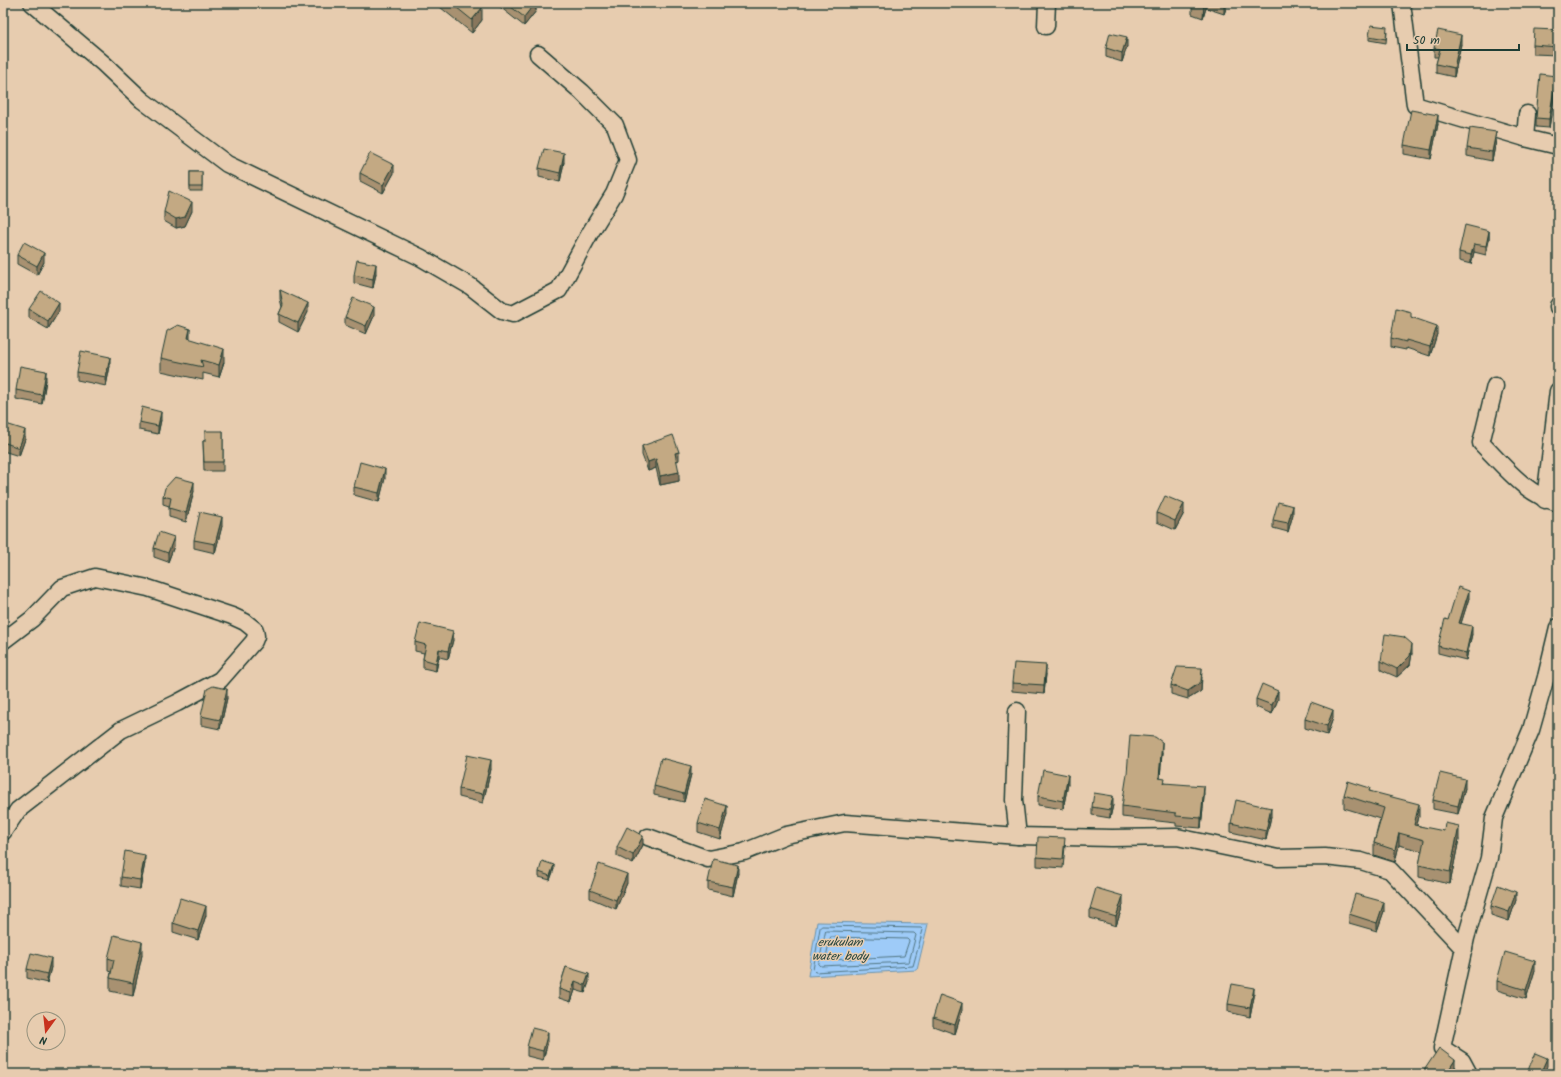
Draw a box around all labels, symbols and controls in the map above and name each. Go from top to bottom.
scale bar [1407,26,1519,52]
text: 50 m [1413,31,1440,50]
water label: erukulam water body [812,933,870,966]
north arrow [26,1011,66,1051]
text: N [38,1030,49,1049]

